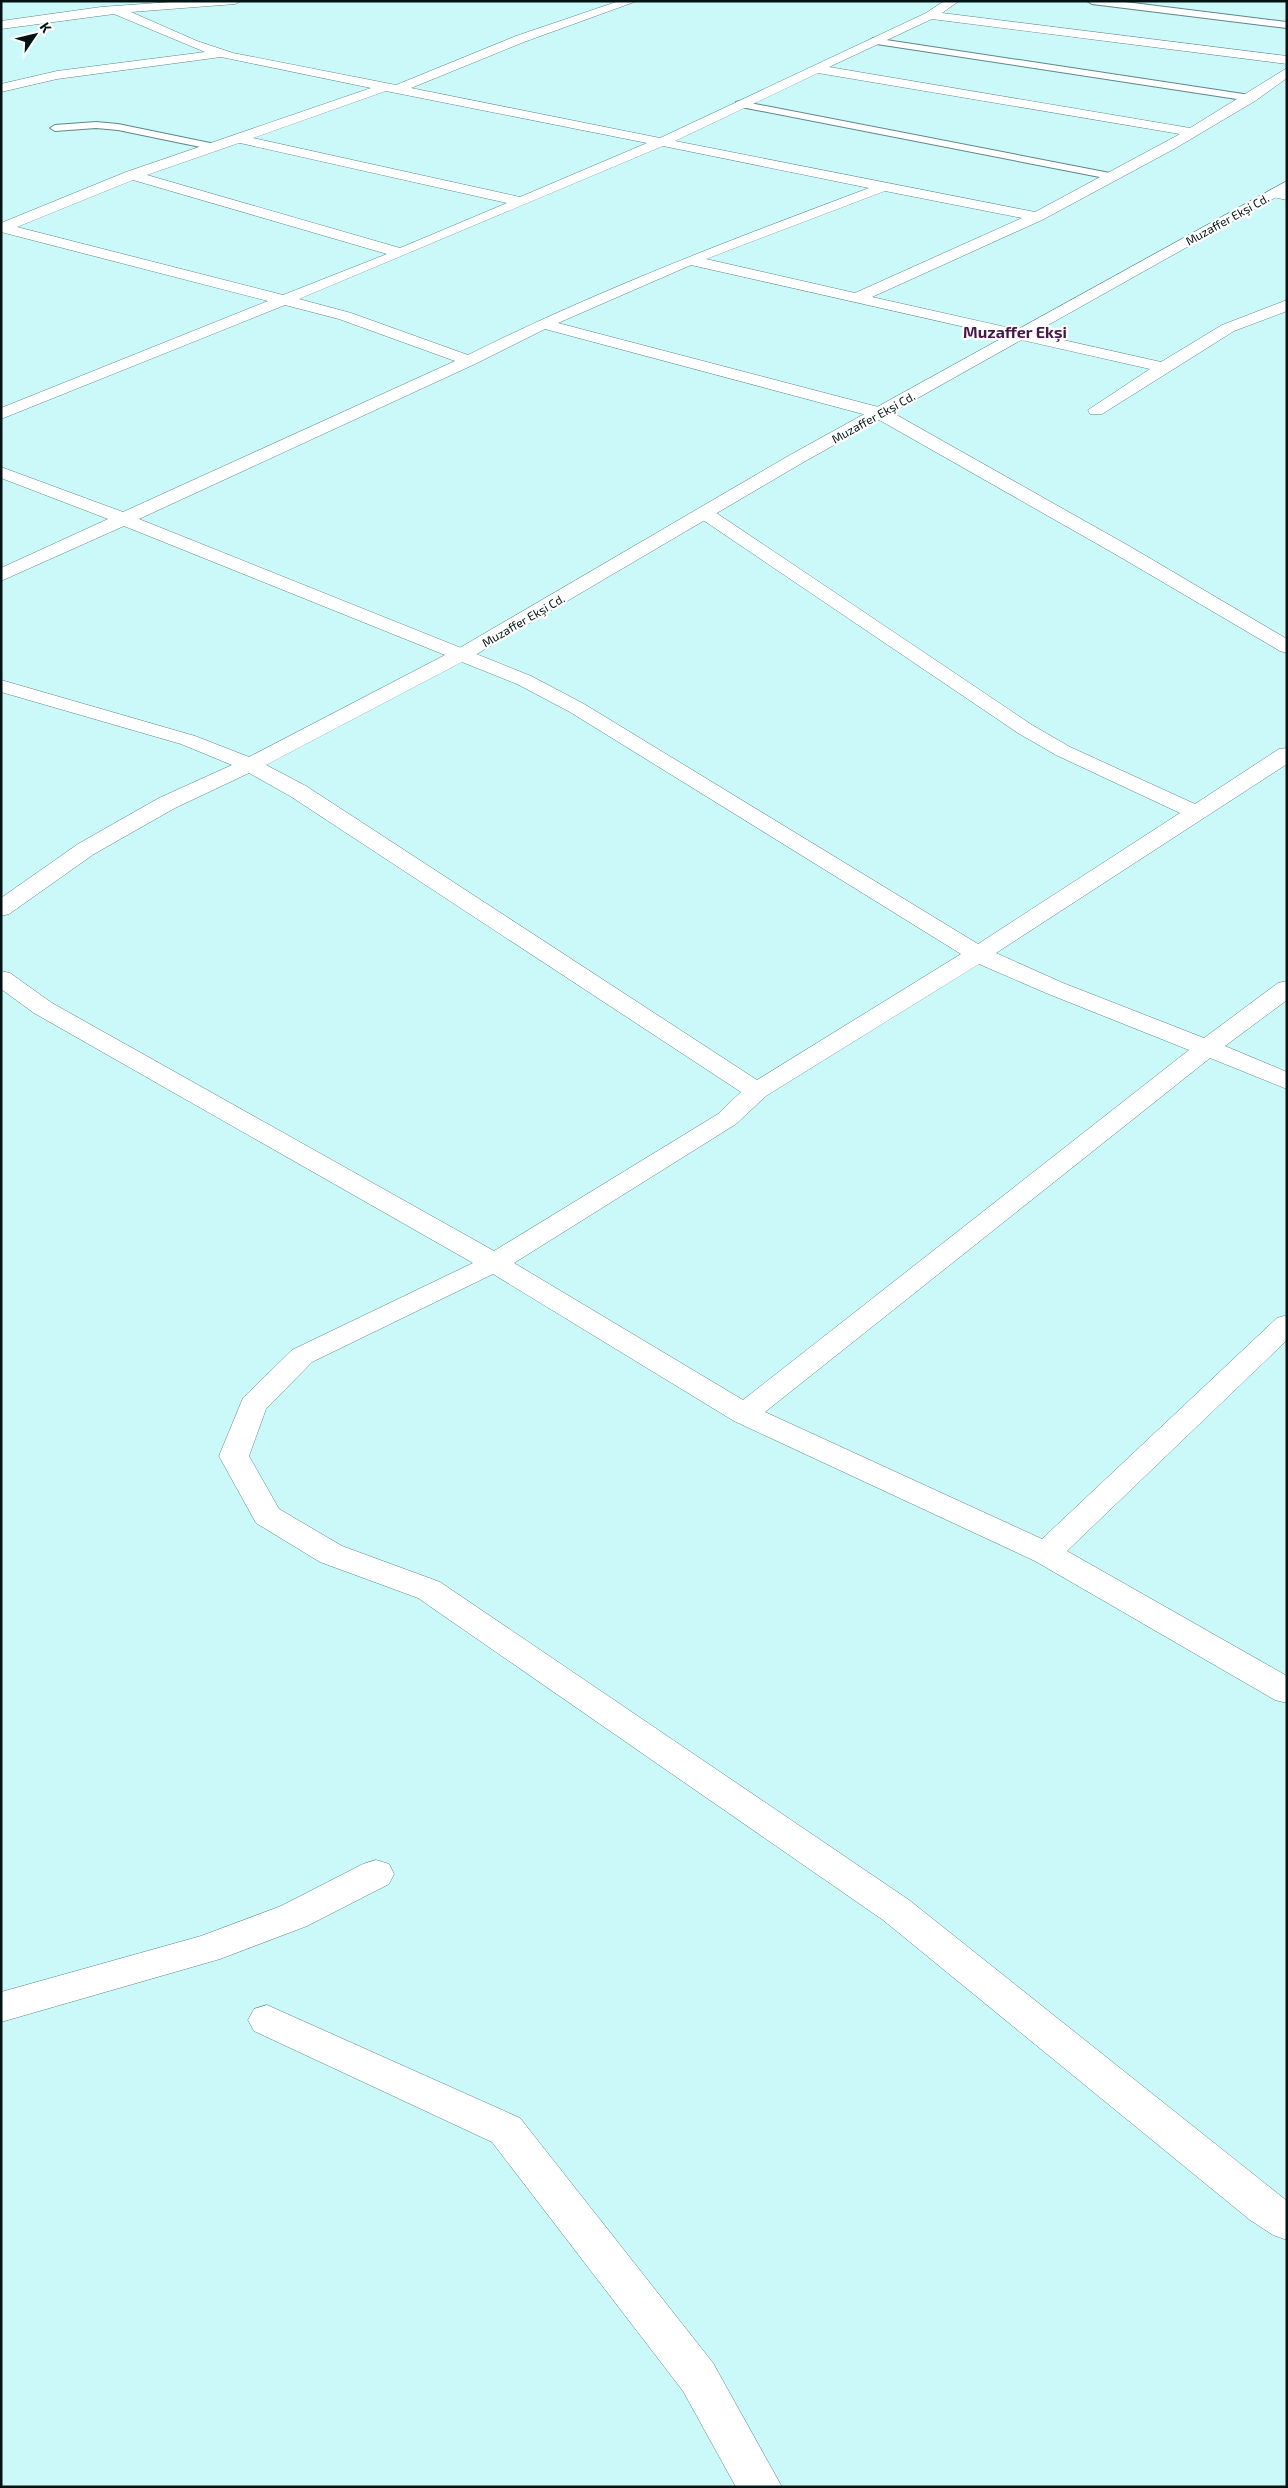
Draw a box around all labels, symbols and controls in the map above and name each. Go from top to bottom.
north arrow [10,10,60,60]
text: K [37,19,56,36]
street label: Muzaffer Ekşi Cd. [1183,190,1272,249]
district label: Muzaffer Ekşi [963,322,1067,343]
street label: Muzaffer Ekşi Cd. [829,388,918,447]
street label: Muzaffer Ekşi Cd. [479,591,567,650]

